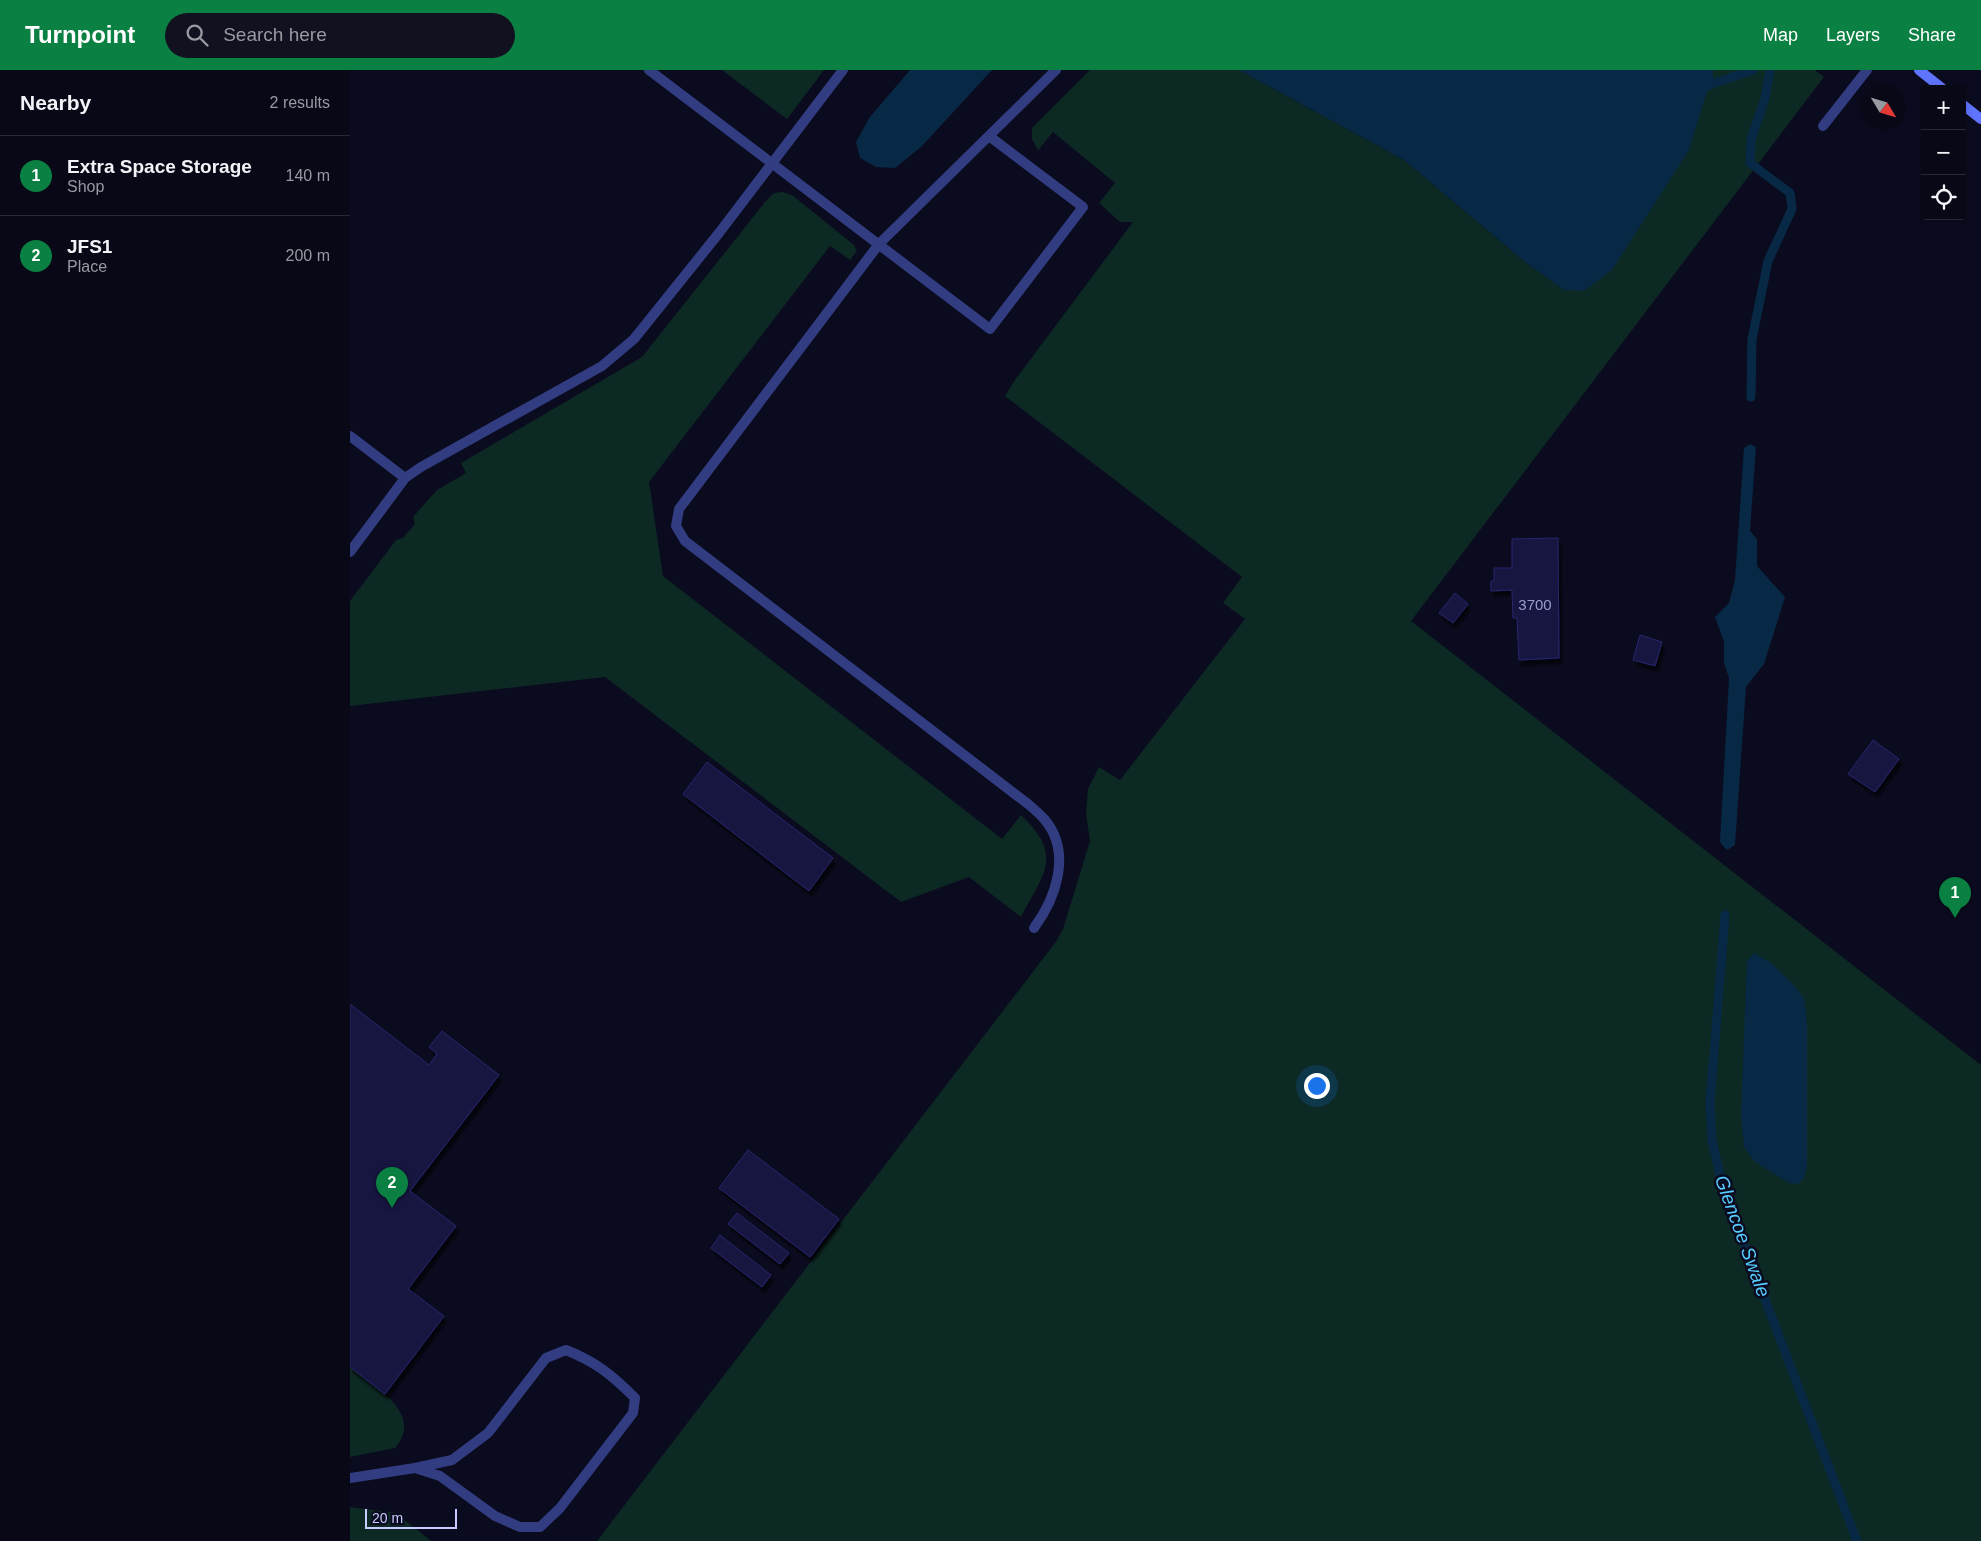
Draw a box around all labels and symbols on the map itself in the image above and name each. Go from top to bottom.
north arrow [1861,85,1906,130]
house number: 3700 [1518,596,1552,613]
pin: 1 [1939,877,1971,918]
your location [1304,1073,1330,1099]
pin: 2 [376,1167,408,1208]
water label: Glencoe Swale [1711,1173,1774,1300]
scale bar [365,1506,458,1529]

